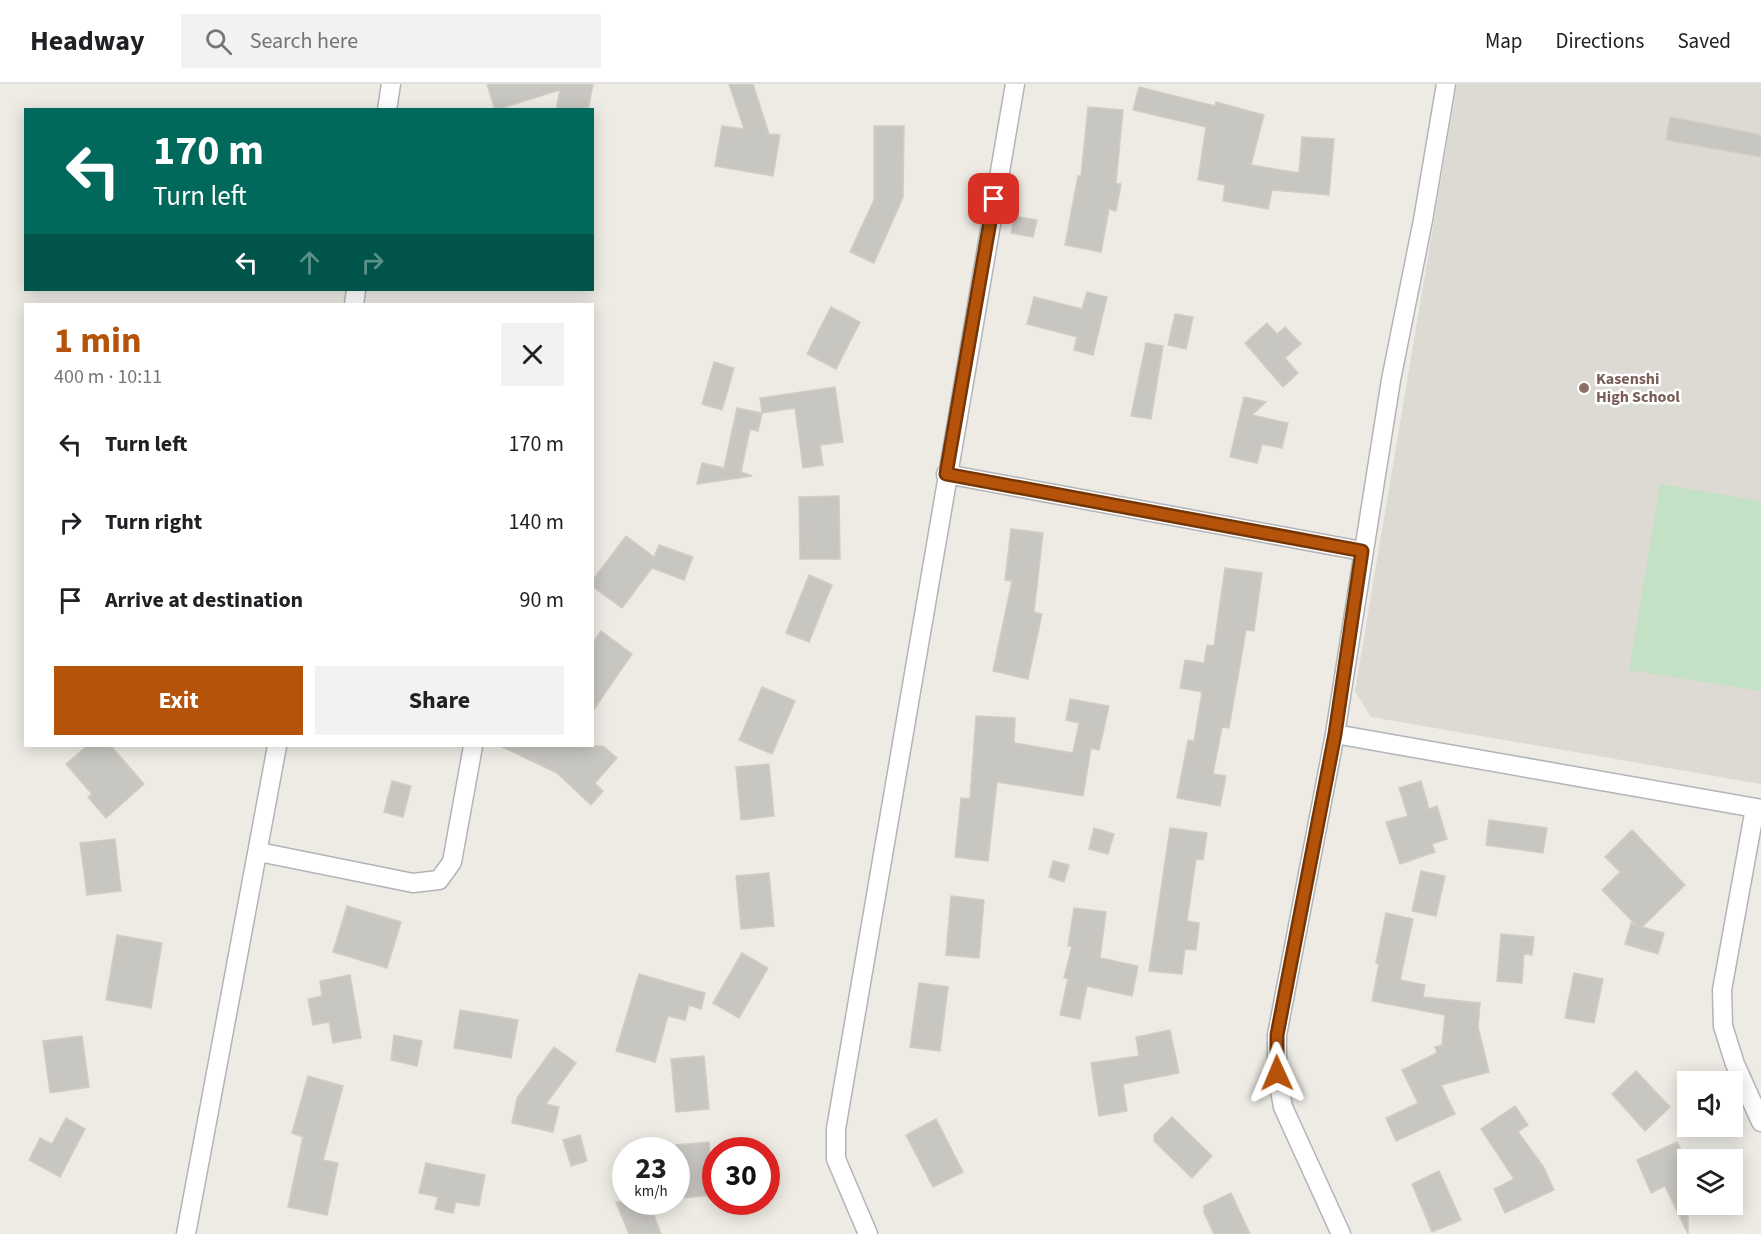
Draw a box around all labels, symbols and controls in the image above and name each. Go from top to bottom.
search box [181,14,601,68]
text: Headway [30,21,145,61]
icon: search [202,25,235,58]
text: Search here [250,25,358,57]
text: Map [1485,26,1523,56]
text: Directions [1556,26,1644,56]
text: Saved [1677,26,1731,56]
text: 170 m [153,121,264,181]
icon: left [54,132,132,210]
pin [968,173,1019,224]
text: Turn left [153,177,247,216]
icon: arrive [977,182,1010,215]
icon: left [230,246,263,279]
icon: ahead [293,246,326,279]
icon: right [356,246,389,279]
text: 1 min [54,315,142,366]
button: close [501,323,564,386]
text: 400 m · 10:11 [54,363,162,391]
place label: Kasenshi High School [1596,368,1680,408]
marker: Kasenshi High School [1577,381,1591,395]
icon: left [54,428,87,461]
text: Turn left [105,428,187,460]
text: 170 m [509,428,564,460]
icon: right [54,506,87,539]
text: Turn right [105,506,202,538]
text: 140 m [509,506,564,538]
icon: arrive [54,584,87,617]
text: Arrive at destination [105,584,303,616]
text: 90 m [519,584,564,616]
button: Exit [54,666,303,735]
button: Share [315,666,564,735]
position arrow [1245,1041,1309,1105]
map controls [1677,1071,1743,1215]
button: sound [1677,1071,1743,1137]
speed limit sign: 30 [702,1137,780,1215]
text: 23 [635,1147,667,1190]
button: layers [1677,1149,1743,1215]
text: km/h [634,1181,668,1202]

